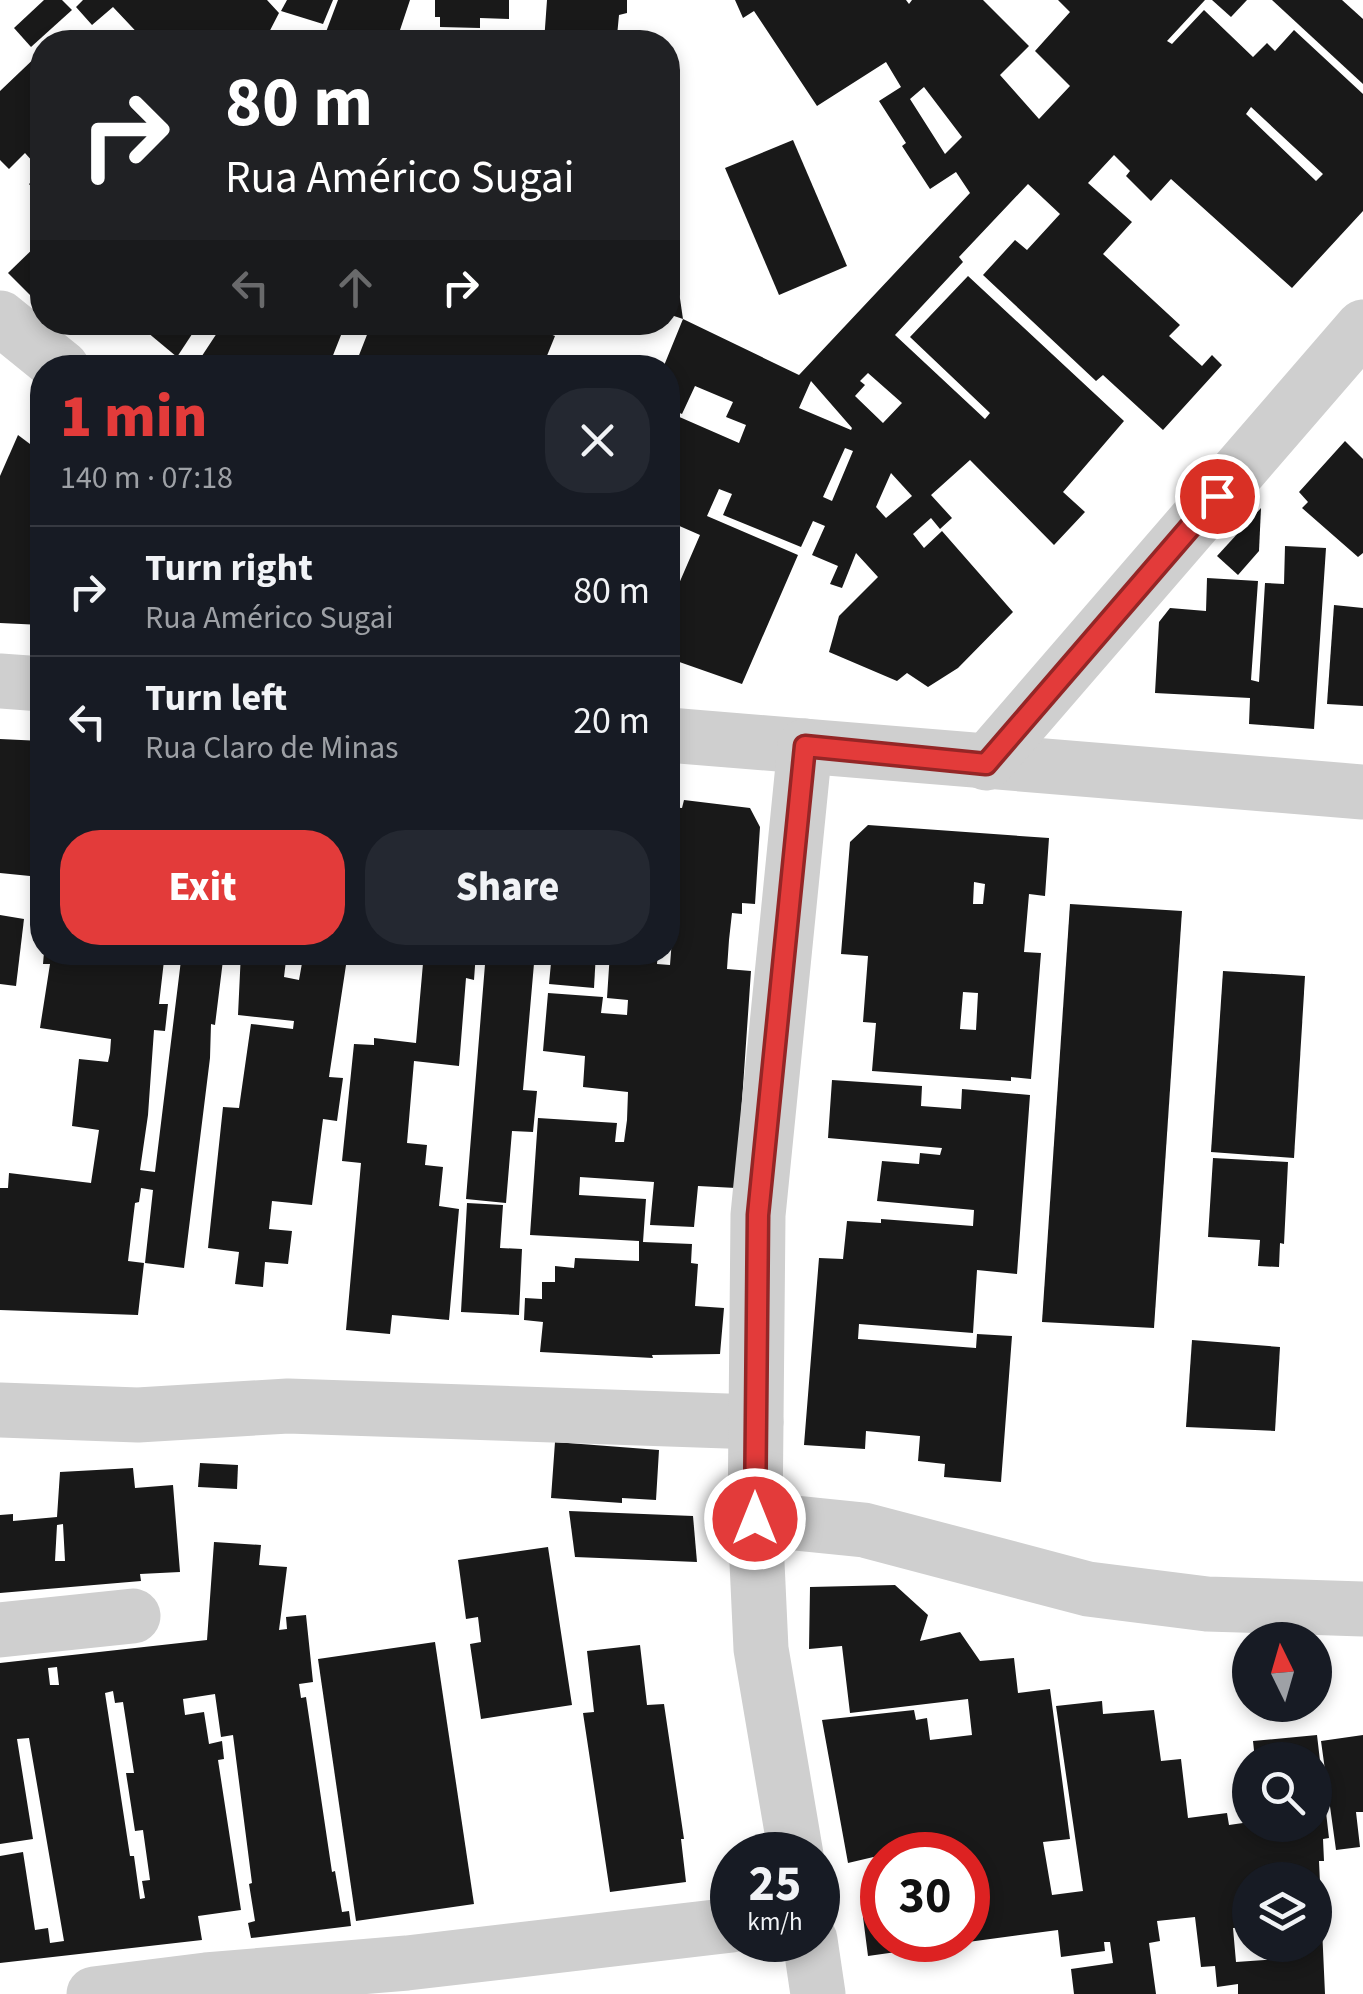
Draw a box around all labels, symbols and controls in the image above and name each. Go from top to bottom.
text: 80 m [225,53,373,153]
icon: right [60,70,190,200]
text: Rua Américo Sugai [225,146,575,210]
icon: left [223,260,278,315]
icon: ahead [328,260,383,315]
icon: right [433,260,488,315]
text: 1 min [60,375,207,460]
button: close [545,388,650,493]
pin [1175,454,1260,539]
text: 140 m · 07:18 [60,455,233,501]
icon: arrive [1190,469,1245,524]
text: Turn right [145,541,313,595]
icon: right [60,564,115,619]
text: 80 m [573,564,650,618]
text: Rua Américo Sugai [145,595,394,641]
text: Turn left [145,671,287,725]
icon: left [60,694,115,749]
text: 20 m [573,694,650,748]
text: Rua Claro de Minas [145,725,398,771]
button: Exit [60,830,345,945]
button: Share [365,830,650,945]
position arrow [703,1467,807,1571]
north arrow [1232,1622,1332,1722]
map controls [1232,1622,1332,1962]
button: search [1232,1742,1332,1842]
speed limit sign: 30 [860,1832,990,1962]
text: 25 [749,1849,801,1920]
button: layers [1232,1862,1332,1962]
text: km/h [747,1904,803,1940]

